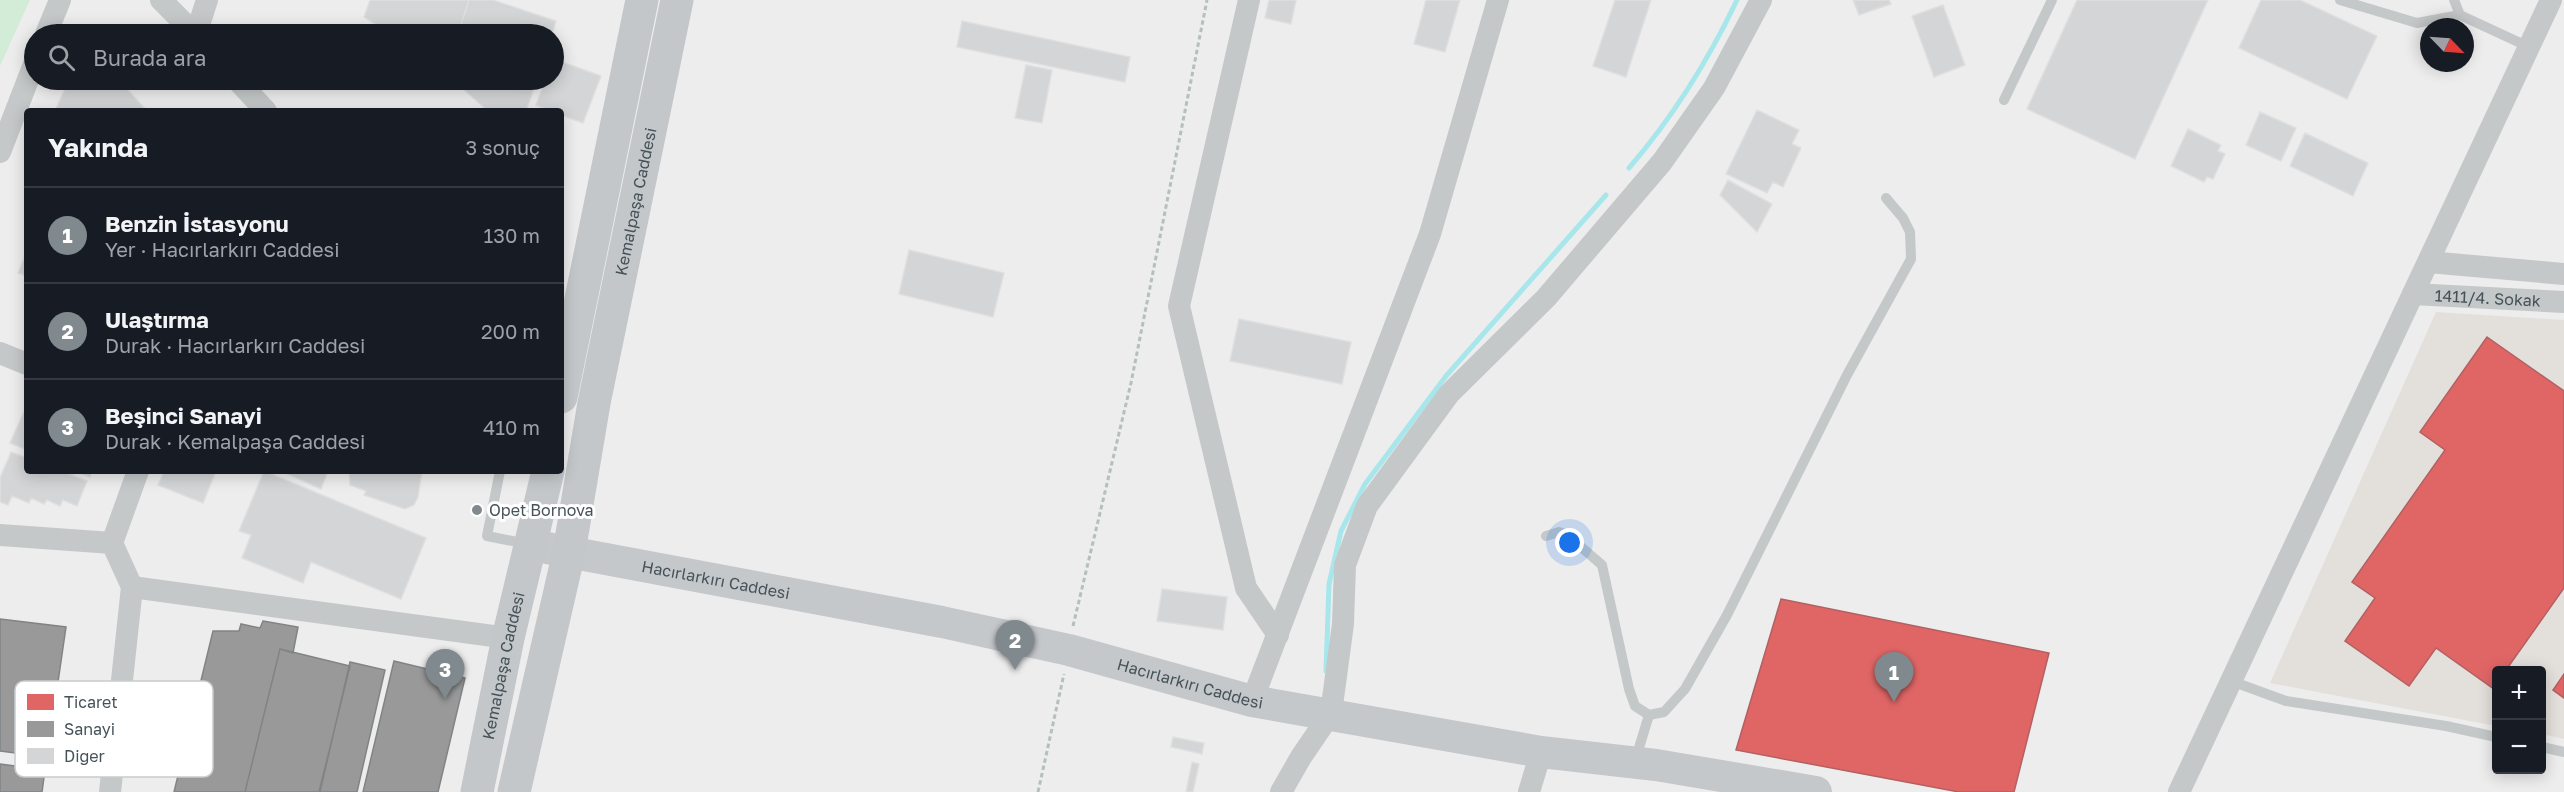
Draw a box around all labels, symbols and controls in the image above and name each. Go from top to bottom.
north arrow [2420,18,2474,72]
search box [24,24,564,90]
icon: search [45,41,78,74]
text: Burada ara [93,44,207,71]
street label: Kemalpaşa Caddesi [611,126,660,277]
text: Yakında [48,132,148,163]
text: 3 sonuç [465,135,540,159]
text: Benzin İstasyonu [105,210,289,237]
text: 1 [62,223,73,247]
text: 130 m [484,223,540,247]
text: Yer · Hacırlarkırı Caddesi [105,237,340,261]
street label: 1411/4. Sokak [2434,285,2541,311]
text: Ulaştırma [105,306,209,333]
text: 2 [61,319,74,343]
text: 200 m [481,319,540,343]
text: Durak · Hacırlarkırı Caddesi [105,333,365,357]
text: Beşinci Sanayi [105,402,262,429]
text: 3 [61,415,74,439]
text: 410 m [483,415,540,439]
text: Durak · Kemalpaşa Caddesi [105,429,365,453]
place label: Opet Bornova [489,500,594,520]
marker: Opet Bornova [470,503,484,517]
your location [1555,528,1584,557]
street label: Hacırlarkırı Caddesi [640,556,792,603]
street label: Kemalpaşa Caddesi [478,590,529,741]
pin: 2 [996,620,1034,670]
pin: 3 [426,650,464,699]
pin: 1 [1874,652,1914,702]
street label: Hacırlarkırı Caddesi [1115,654,1265,713]
map controls [2492,666,2546,774]
button: + [2492,666,2546,720]
legend [15,681,213,777]
text: Ticaret [64,692,118,712]
text: Sanayi [64,719,115,739]
button: − [2492,720,2546,774]
text: Diğer [64,746,105,766]

